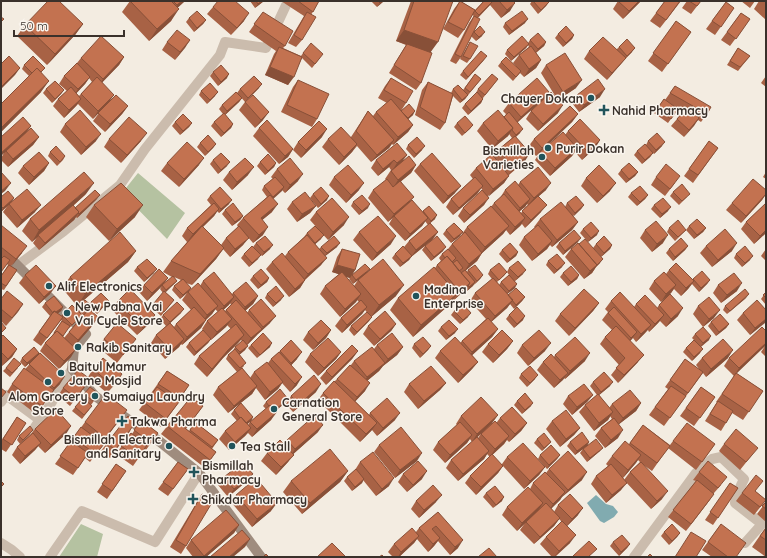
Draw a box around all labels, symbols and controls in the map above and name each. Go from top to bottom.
scale bar [14,12,124,38]
text: 50 m [20,18,48,33]
place label: Chayer Dokan [501,91,583,106]
marker: Chayer Dokan [586,93,596,103]
place label: Nahid Pharmacy [612,103,708,118]
marker: Nahid Pharmacy [599,105,609,115]
place label: Purir Dokan [556,141,624,156]
place label: Bismillah Varieties [483,143,534,172]
marker: Purir Dokan [543,143,553,153]
marker: Bismillah Varieties [537,152,547,162]
place label: Alif Electronics [57,279,142,294]
marker: Alif Electronics [44,281,54,291]
place label: Madina Enterprise [424,282,484,311]
marker: Madina Enterprise [411,291,421,301]
place label: New Pabna Vai Vai Cycle Store [75,299,163,328]
marker: New Pabna Vai Vai Cycle Store [62,308,72,318]
place label: Rakib Sanitary [86,340,172,355]
marker: Rakib Sanitary [73,342,83,352]
place label: Baitul Mamur Jame Mosjid [69,359,146,388]
marker: Baitul Mamur Jame Mosjid [56,368,66,378]
marker: Alom Grocery Store [43,377,53,387]
place label: Alom Grocery Store [8,389,88,418]
place label: Sumaiya Laundry [103,389,205,404]
marker: Sumaiya Laundry [90,391,100,401]
place label: Carnation General Store [282,395,362,424]
marker: Carnation General Store [269,404,279,414]
place label: Takwa Pharma [130,414,216,429]
marker: Takwa Pharma [117,416,127,426]
place label: Bismillah Electric and Sanitary [64,432,161,461]
place label: Tea Stall [240,439,290,454]
marker: Bismillah Electric and Sanitary [164,441,174,451]
marker: Tea Stall [227,441,237,451]
place label: Bismillah Pharmacy [202,458,261,487]
marker: Bismillah Pharmacy [189,467,199,477]
place label: Shikdar Pharmacy [201,492,307,507]
marker: Shikdar Pharmacy [188,494,198,504]

